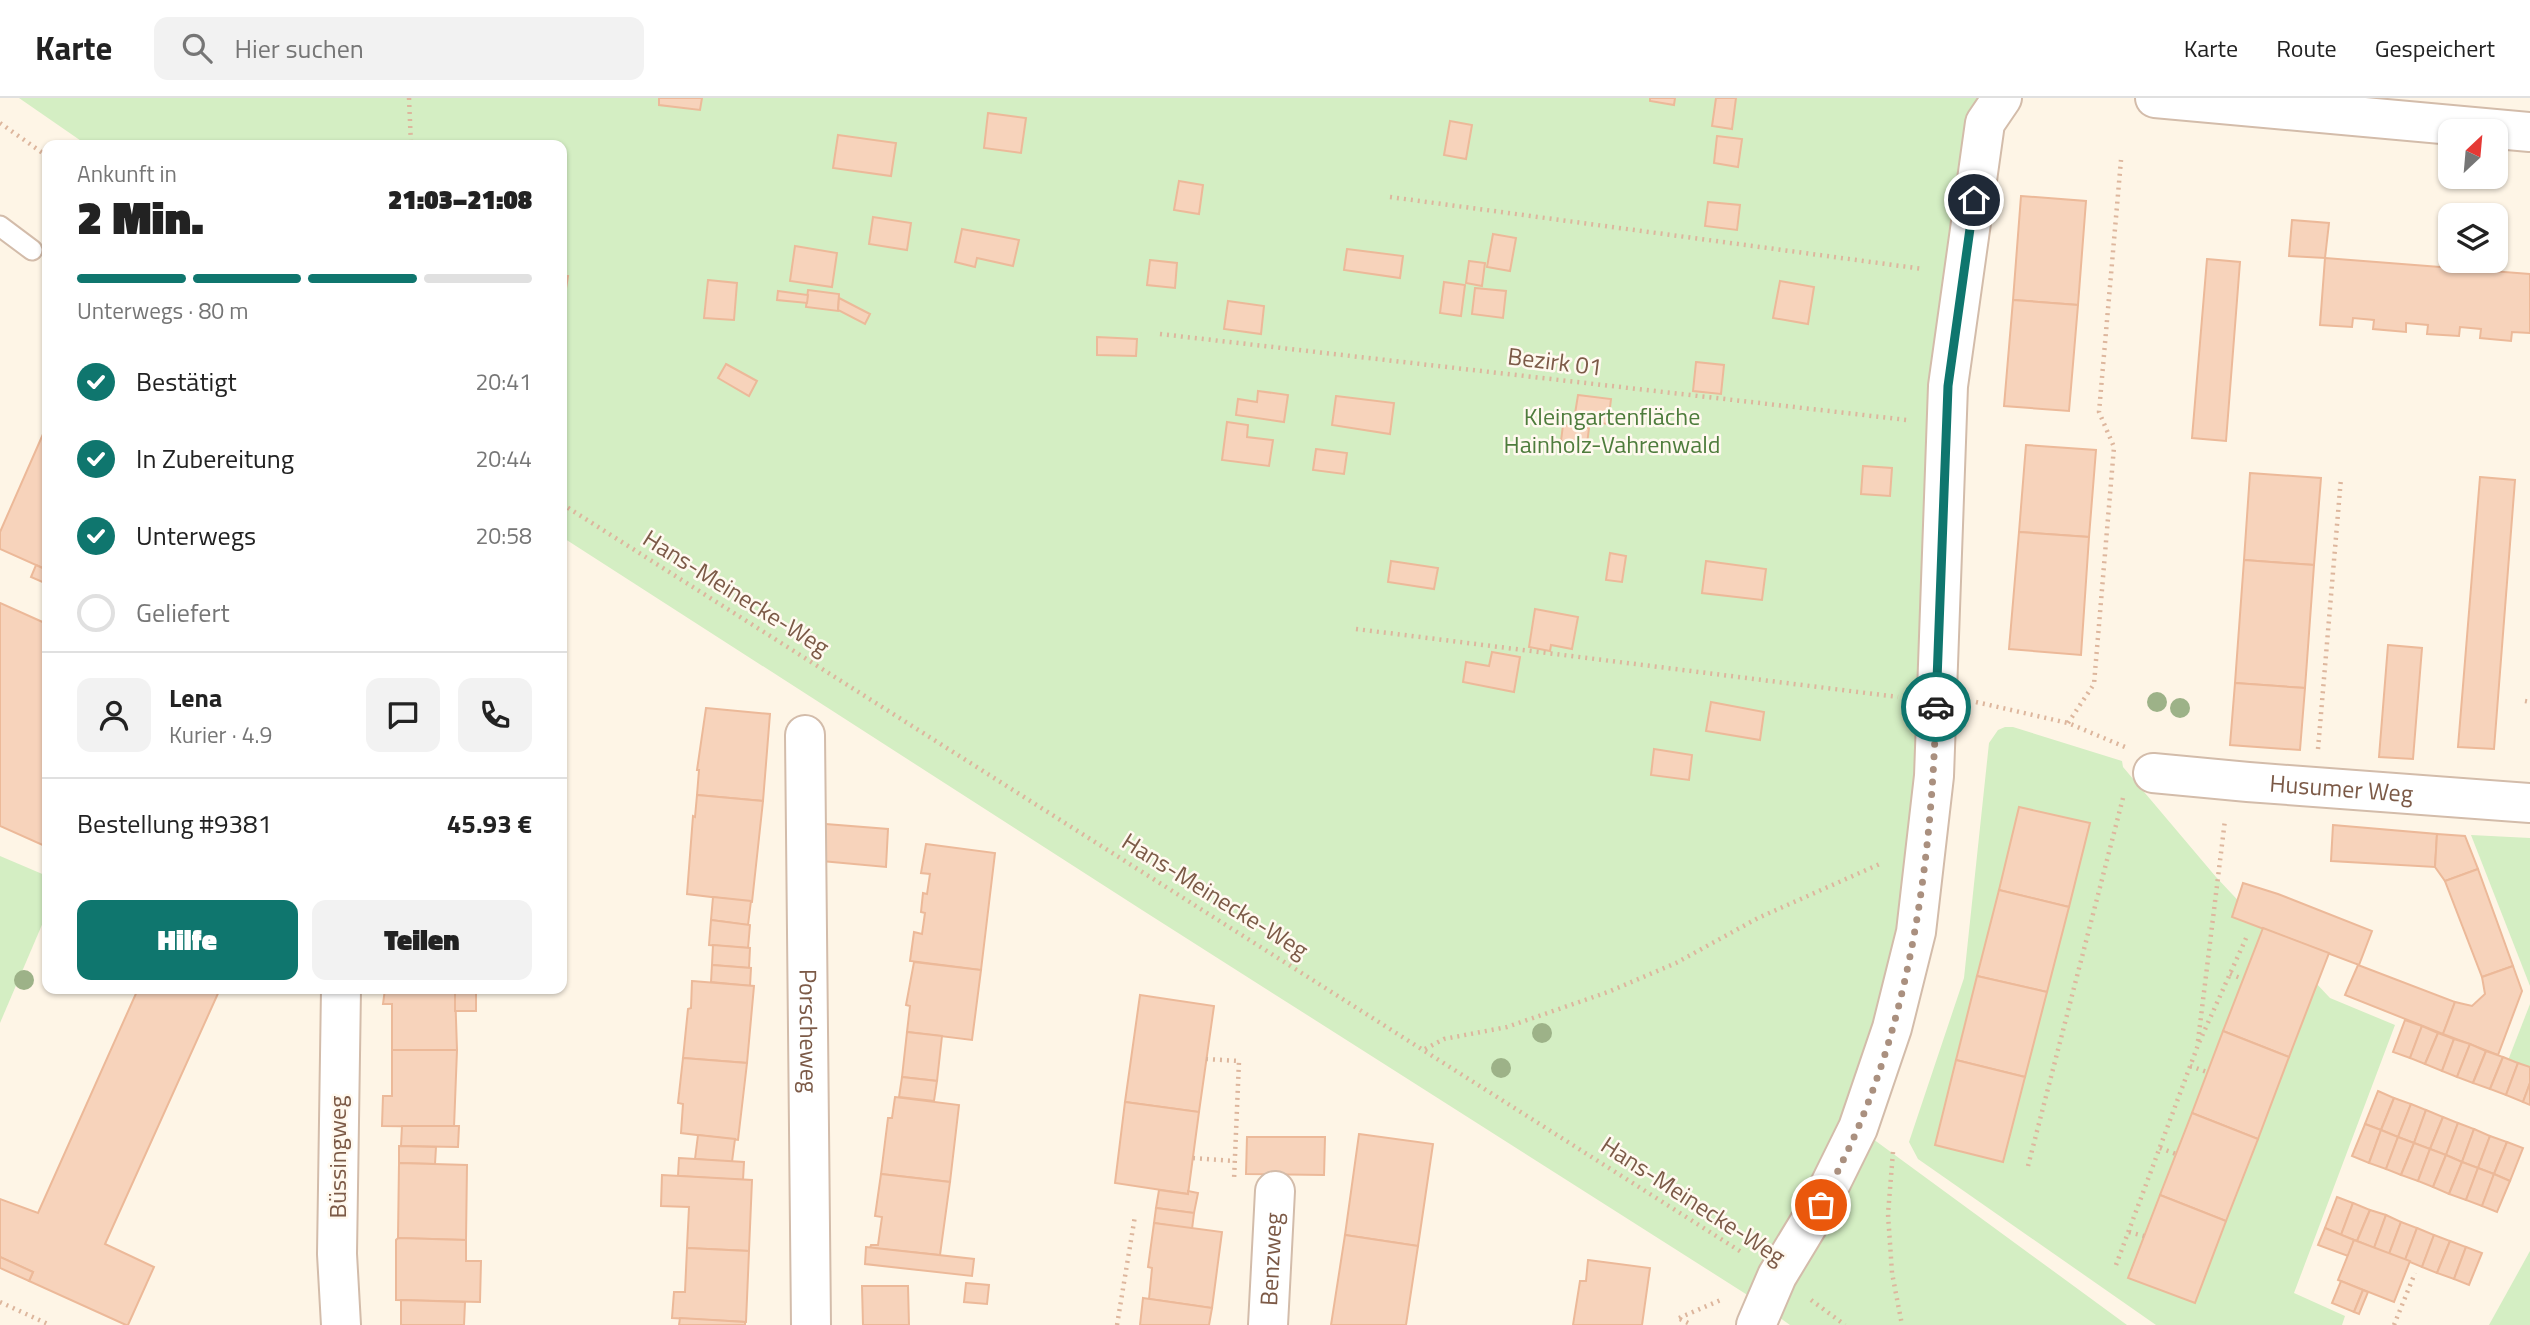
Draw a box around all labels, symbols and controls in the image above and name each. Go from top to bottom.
search box [154,17,644,80]
text: Karte [35,23,112,73]
icon: search [178,29,216,67]
text: Hier suchen [234,29,364,68]
text: Karte [2184,30,2238,66]
text: Route [2276,30,2337,66]
text: Gespeichert [2375,30,2495,66]
north arrow [2438,119,2508,189]
map controls [2438,119,2508,273]
text: Ankunft in [77,156,177,191]
pin [1944,170,2004,230]
text: 21:03–21:08 [388,180,532,219]
icon: home [1955,181,1993,219]
text: 2 Min. [77,182,204,252]
button: layers [2438,203,2508,273]
text: Unterwegs · 80 m [77,293,248,328]
street label: Bezirk 01 [1506,337,1604,385]
text: Bestätigt [136,362,237,401]
icon: check [77,363,115,401]
text: 20:41 [475,364,532,399]
park label: Kleingartenfläche Hainholz-Vahrenwald [1503,398,1721,462]
text: In Zubereitung [136,439,294,478]
icon: check [77,440,115,478]
text: 20:44 [475,441,532,476]
text: Unterwegs [136,516,256,555]
icon: check [77,517,115,555]
text: 20:58 [475,518,532,553]
street label: Hans-Meinecke-Weg [636,520,837,664]
text: Geliefert [136,593,230,632]
courier [1901,672,1971,742]
button: person [77,678,151,752]
text: Lena [169,678,222,717]
button: chat [366,678,440,752]
button: phone [458,678,532,752]
icon: car [1917,688,1955,726]
text: Kurier · 4.9 [169,717,272,752]
street label: Husumer Weg [2268,765,2414,811]
text: Bestellung #9381 [77,804,272,843]
text: 45.93 € [447,804,532,843]
street label: Hans-Meinecke-Weg [1115,823,1316,967]
button: Hilfe [77,900,298,980]
button: Teilen [312,900,532,980]
street label: Porscheweg [790,969,828,1093]
street label: Büssingweg [319,1096,355,1218]
street label: Hans-Meinecke-Weg [1594,1127,1793,1274]
pin [1791,1175,1851,1235]
icon: bag [1802,1186,1840,1224]
street label: Benzweg [1250,1211,1291,1307]

